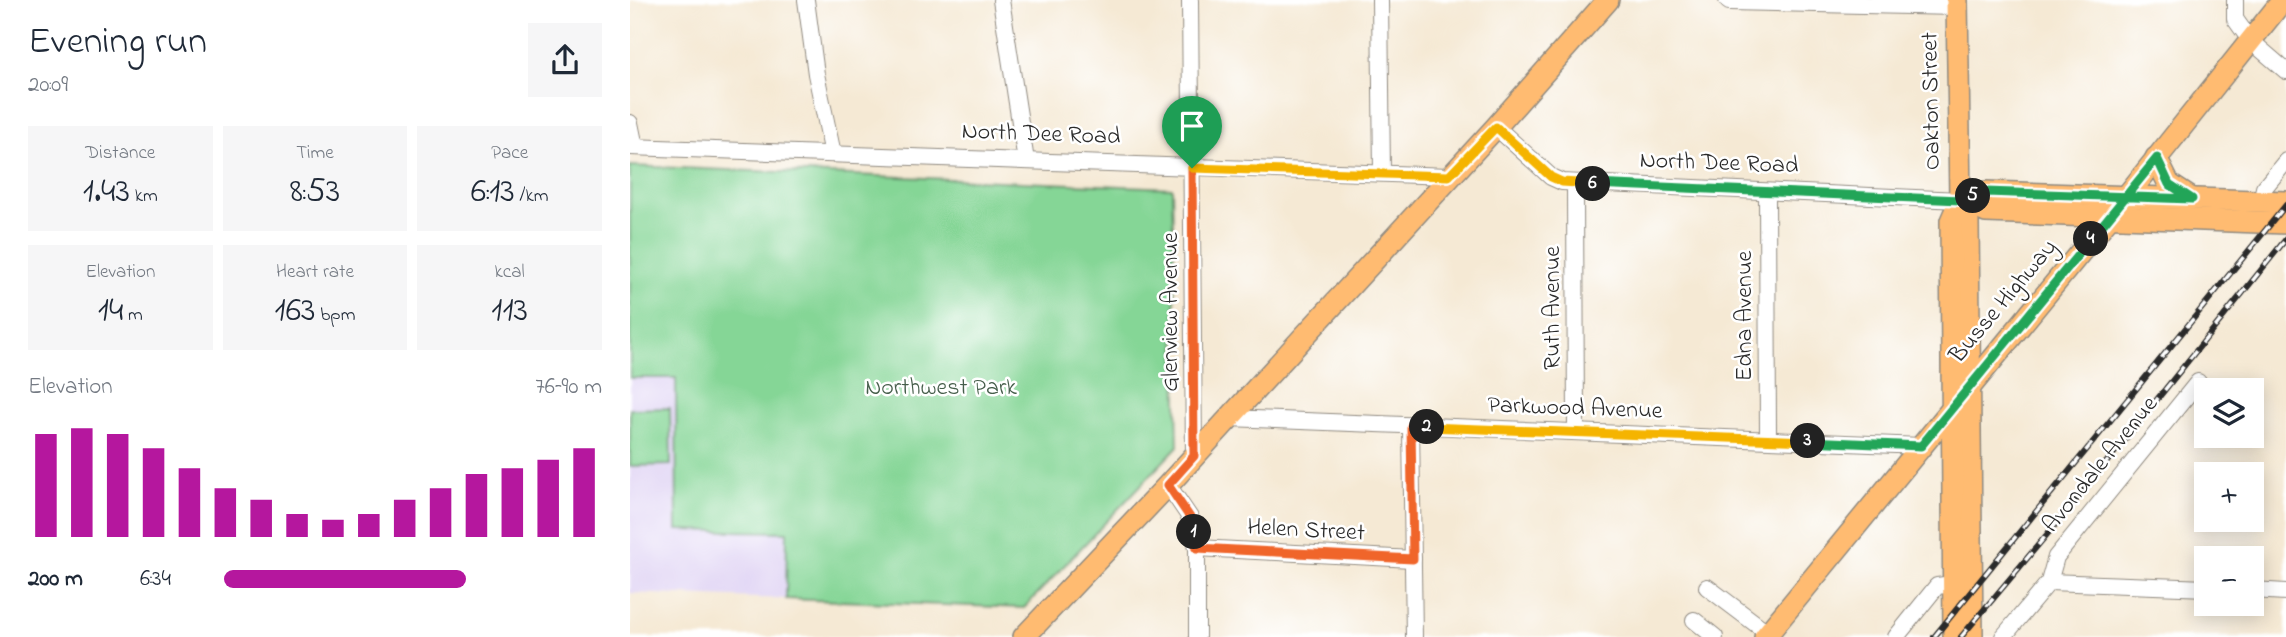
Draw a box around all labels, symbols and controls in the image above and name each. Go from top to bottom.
text: Evening run [28,15,207,71]
button: share [528,23,602,97]
street label: Oakton Street [1913,32,1951,170]
text: 20:09 [28,69,68,102]
pin [1162,96,1222,168]
icon: arrive [1173,107,1211,145]
street label: North Dee Road [961,115,1122,155]
text: Distance [85,140,155,167]
text: Time [296,140,334,167]
text: Pace [491,140,528,167]
street label: North Dee Road [1639,144,1800,184]
pin: 6 [1576,166,1611,202]
text: 1.43 [83,167,130,218]
text: 8:53 [290,167,340,218]
text: 6:13 [471,167,515,218]
text: 6 [1588,170,1597,197]
pin: 5 [1956,178,1990,214]
text: 5 [1967,182,1978,209]
text: km [130,183,158,210]
text: /km [515,183,549,210]
pin: 4 [2074,222,2108,256]
text: 4 [2087,225,2094,252]
street label: Glenview Avenue [1154,232,1189,392]
street label: Busse Highway [1941,232,2067,373]
street label: Ruth Avenue [1536,246,1571,370]
street label: Edna Avenue [1728,250,1763,381]
text: Elevation [85,259,155,286]
text: Heart rate [276,259,354,286]
text: kcal [495,259,525,286]
text: 14 [98,286,123,337]
text: 163 [275,286,316,337]
text: 113 [491,286,528,337]
text: m [123,302,143,329]
text: bpm [316,302,355,329]
text: Elevation [28,371,113,404]
text: 76–90 m [535,371,602,404]
park label: Northwest Park [865,371,1017,406]
map controls [2194,378,2264,616]
button: layers [2194,378,2264,448]
street label: Parkwood Avenue [1487,388,1663,430]
street label: Avondale Avenue [2035,389,2167,541]
pin: 2 [1410,410,1444,444]
text: 2 [1422,413,1431,440]
pin: 3 [1790,424,1826,458]
text: 3 [1804,427,1811,454]
button: + [2194,462,2264,532]
street label: Helen Street [1246,510,1366,552]
pin: 1 [1176,514,1212,550]
text: 1 [1190,518,1197,545]
button: − [2194,546,2264,616]
text: 200 m [28,563,83,596]
text: 6:34 [140,563,171,596]

